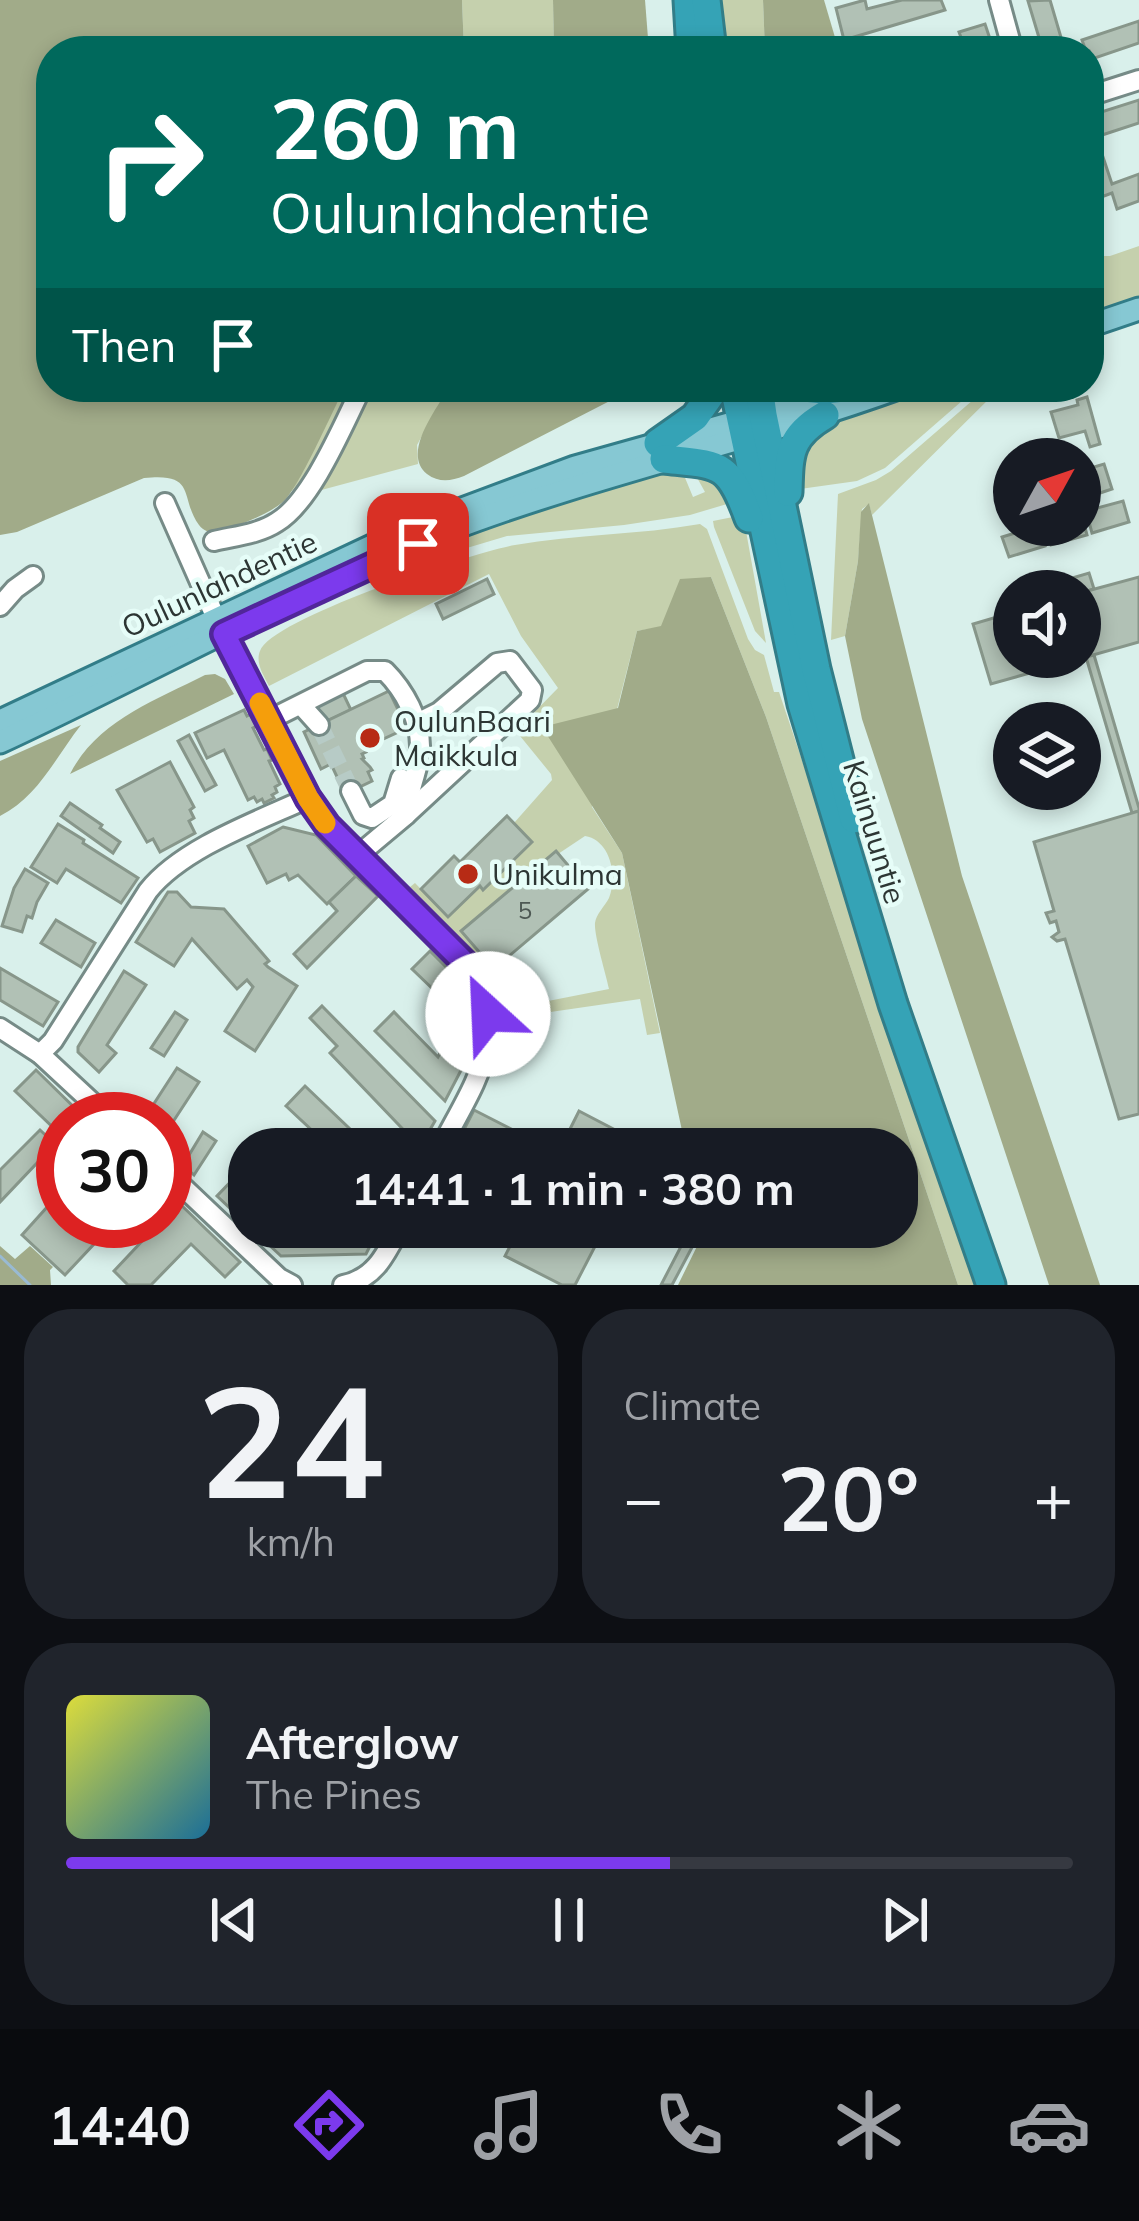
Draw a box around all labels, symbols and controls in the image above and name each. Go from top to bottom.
text: 260 m [270,75,520,180]
icon: right [72,84,228,240]
text: Oulunlahdentie [270,179,650,247]
icon: arrive [200,312,266,378]
text: Then [72,317,176,373]
north arrow [993,438,1101,546]
map controls [993,438,1101,810]
pin [367,493,469,595]
icon: arrive [385,511,451,577]
street label: Oulunlahdentie [115,522,323,646]
button: sound [993,570,1101,678]
place label: OulunBaari Maikkula [394,702,551,774]
button: layers [993,702,1101,810]
marker: OulunBaari Maikkula [357,725,383,751]
street label: Kainuuntie [835,756,915,908]
place label: Unikulma [492,855,623,893]
marker: Unikulma [455,861,481,887]
house number: 5 [518,895,532,925]
position arrow [425,951,551,1077]
speed limit sign: 30 [36,1092,192,1248]
text: 14:41 · 1 min · 380 m [351,1160,795,1216]
text: 24 [197,1341,384,1537]
text: Climate [624,1381,761,1430]
text: 20° [777,1441,919,1554]
text: − [624,1456,663,1539]
text: + [1033,1456,1073,1539]
text: km/h [247,1517,335,1566]
text: Afterglow [246,1714,459,1770]
text: The Pines [246,1770,422,1819]
icon: previous [201,1887,267,1953]
icon: pause [536,1887,602,1953]
icon: next [872,1887,938,1953]
icon: directions [287,2083,371,2167]
icon: music [467,2083,551,2167]
icon: phone [647,2083,731,2167]
icon: climate [827,2083,911,2167]
icon: car [1007,2083,1091,2167]
text: 14:40 [48,2091,191,2159]

